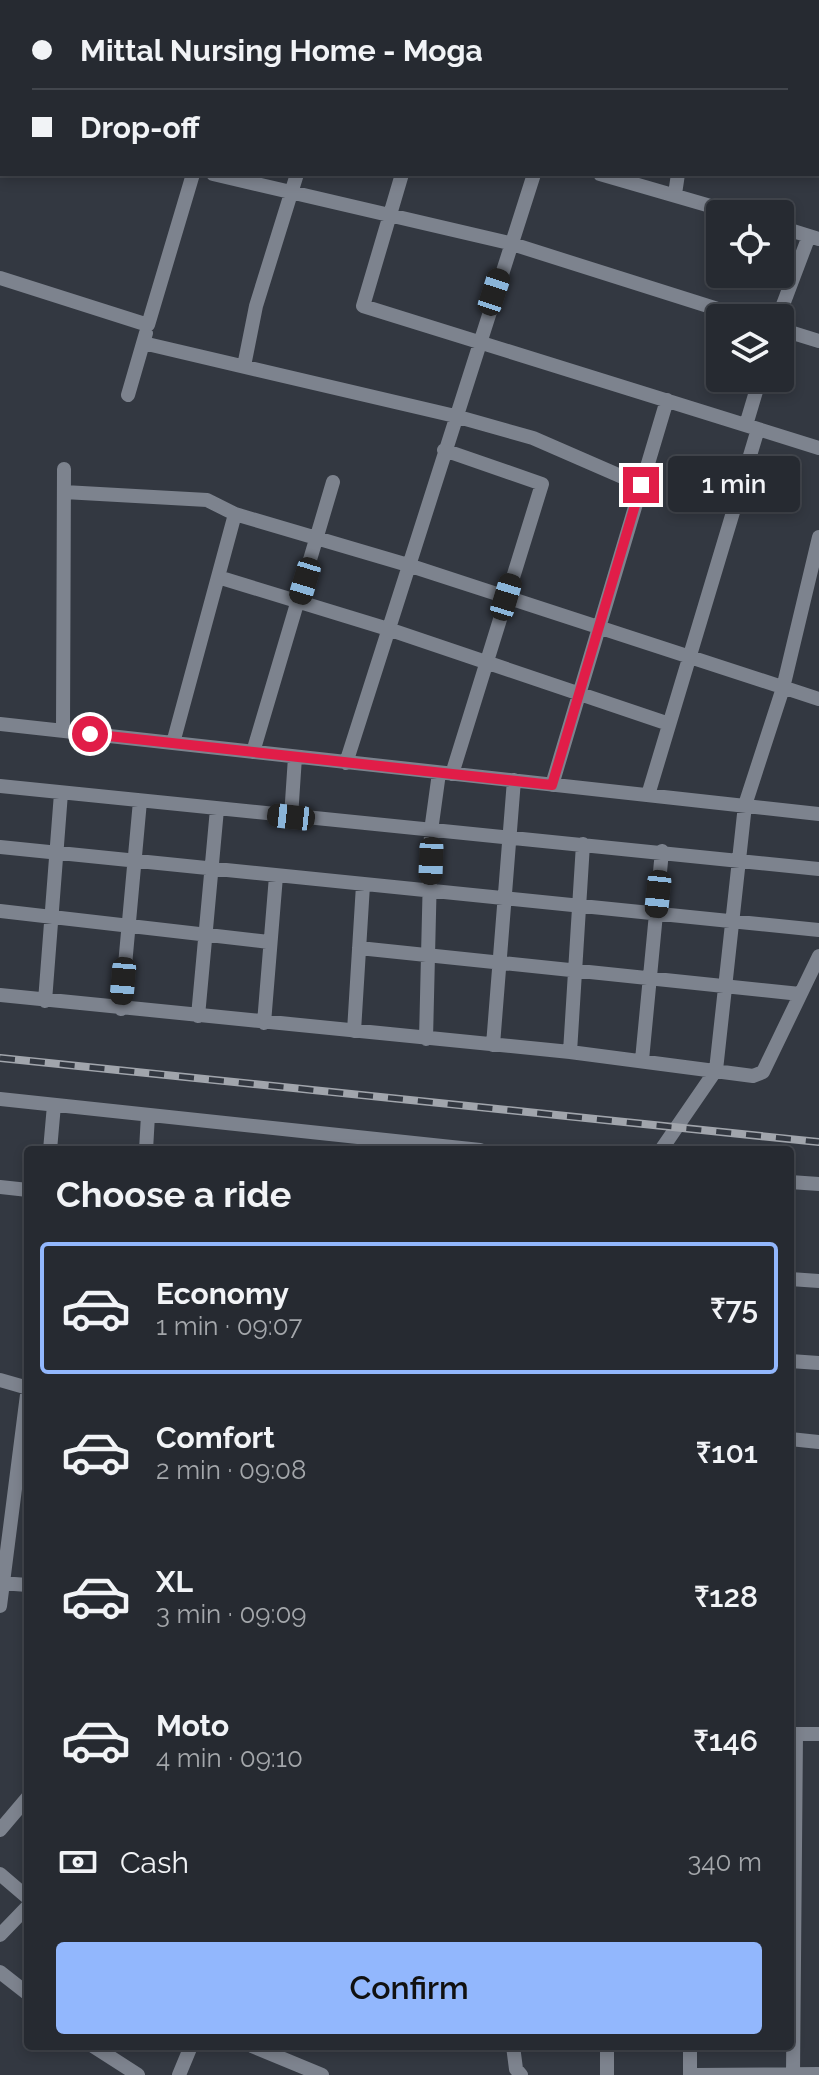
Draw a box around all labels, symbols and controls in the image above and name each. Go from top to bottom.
text: Mittal Nursing Home - Moga [80,33,483,68]
text: Drop-off [80,110,200,145]
map controls [706,200,794,392]
button: locate [706,200,794,288]
car [475,265,513,319]
button: layers [706,304,794,392]
callout: 1 min [669,457,801,513]
route end [623,467,659,503]
text: 1 min [702,469,766,499]
car [287,555,323,607]
car [488,571,524,623]
route start [72,716,108,752]
car [266,803,316,831]
car [418,837,444,885]
car [644,869,672,919]
car [109,956,137,1006]
text: Choose a ride [56,1173,291,1215]
icon: car [60,1272,132,1344]
text: Economy [156,1276,289,1311]
text: ₹75 [710,1291,758,1326]
text: 1 min · 09:07 [156,1311,302,1341]
icon: car [60,1416,132,1488]
text: Comfort [156,1420,275,1455]
text: ₹101 [696,1435,758,1470]
text: 2 min · 09:08 [156,1455,306,1485]
icon: car [60,1560,132,1632]
text: XL [156,1564,193,1599]
text: ₹128 [694,1579,758,1614]
text: 3 min · 09:09 [156,1599,307,1629]
icon: car [60,1704,132,1776]
text: Moto [156,1708,229,1743]
text: ₹146 [693,1723,758,1758]
text: 4 min · 09:10 [156,1743,303,1773]
icon: cash [56,1840,100,1884]
text: Cash [120,1845,189,1880]
text: 340 m [687,1847,762,1877]
button: Confirm [56,1942,762,2034]

